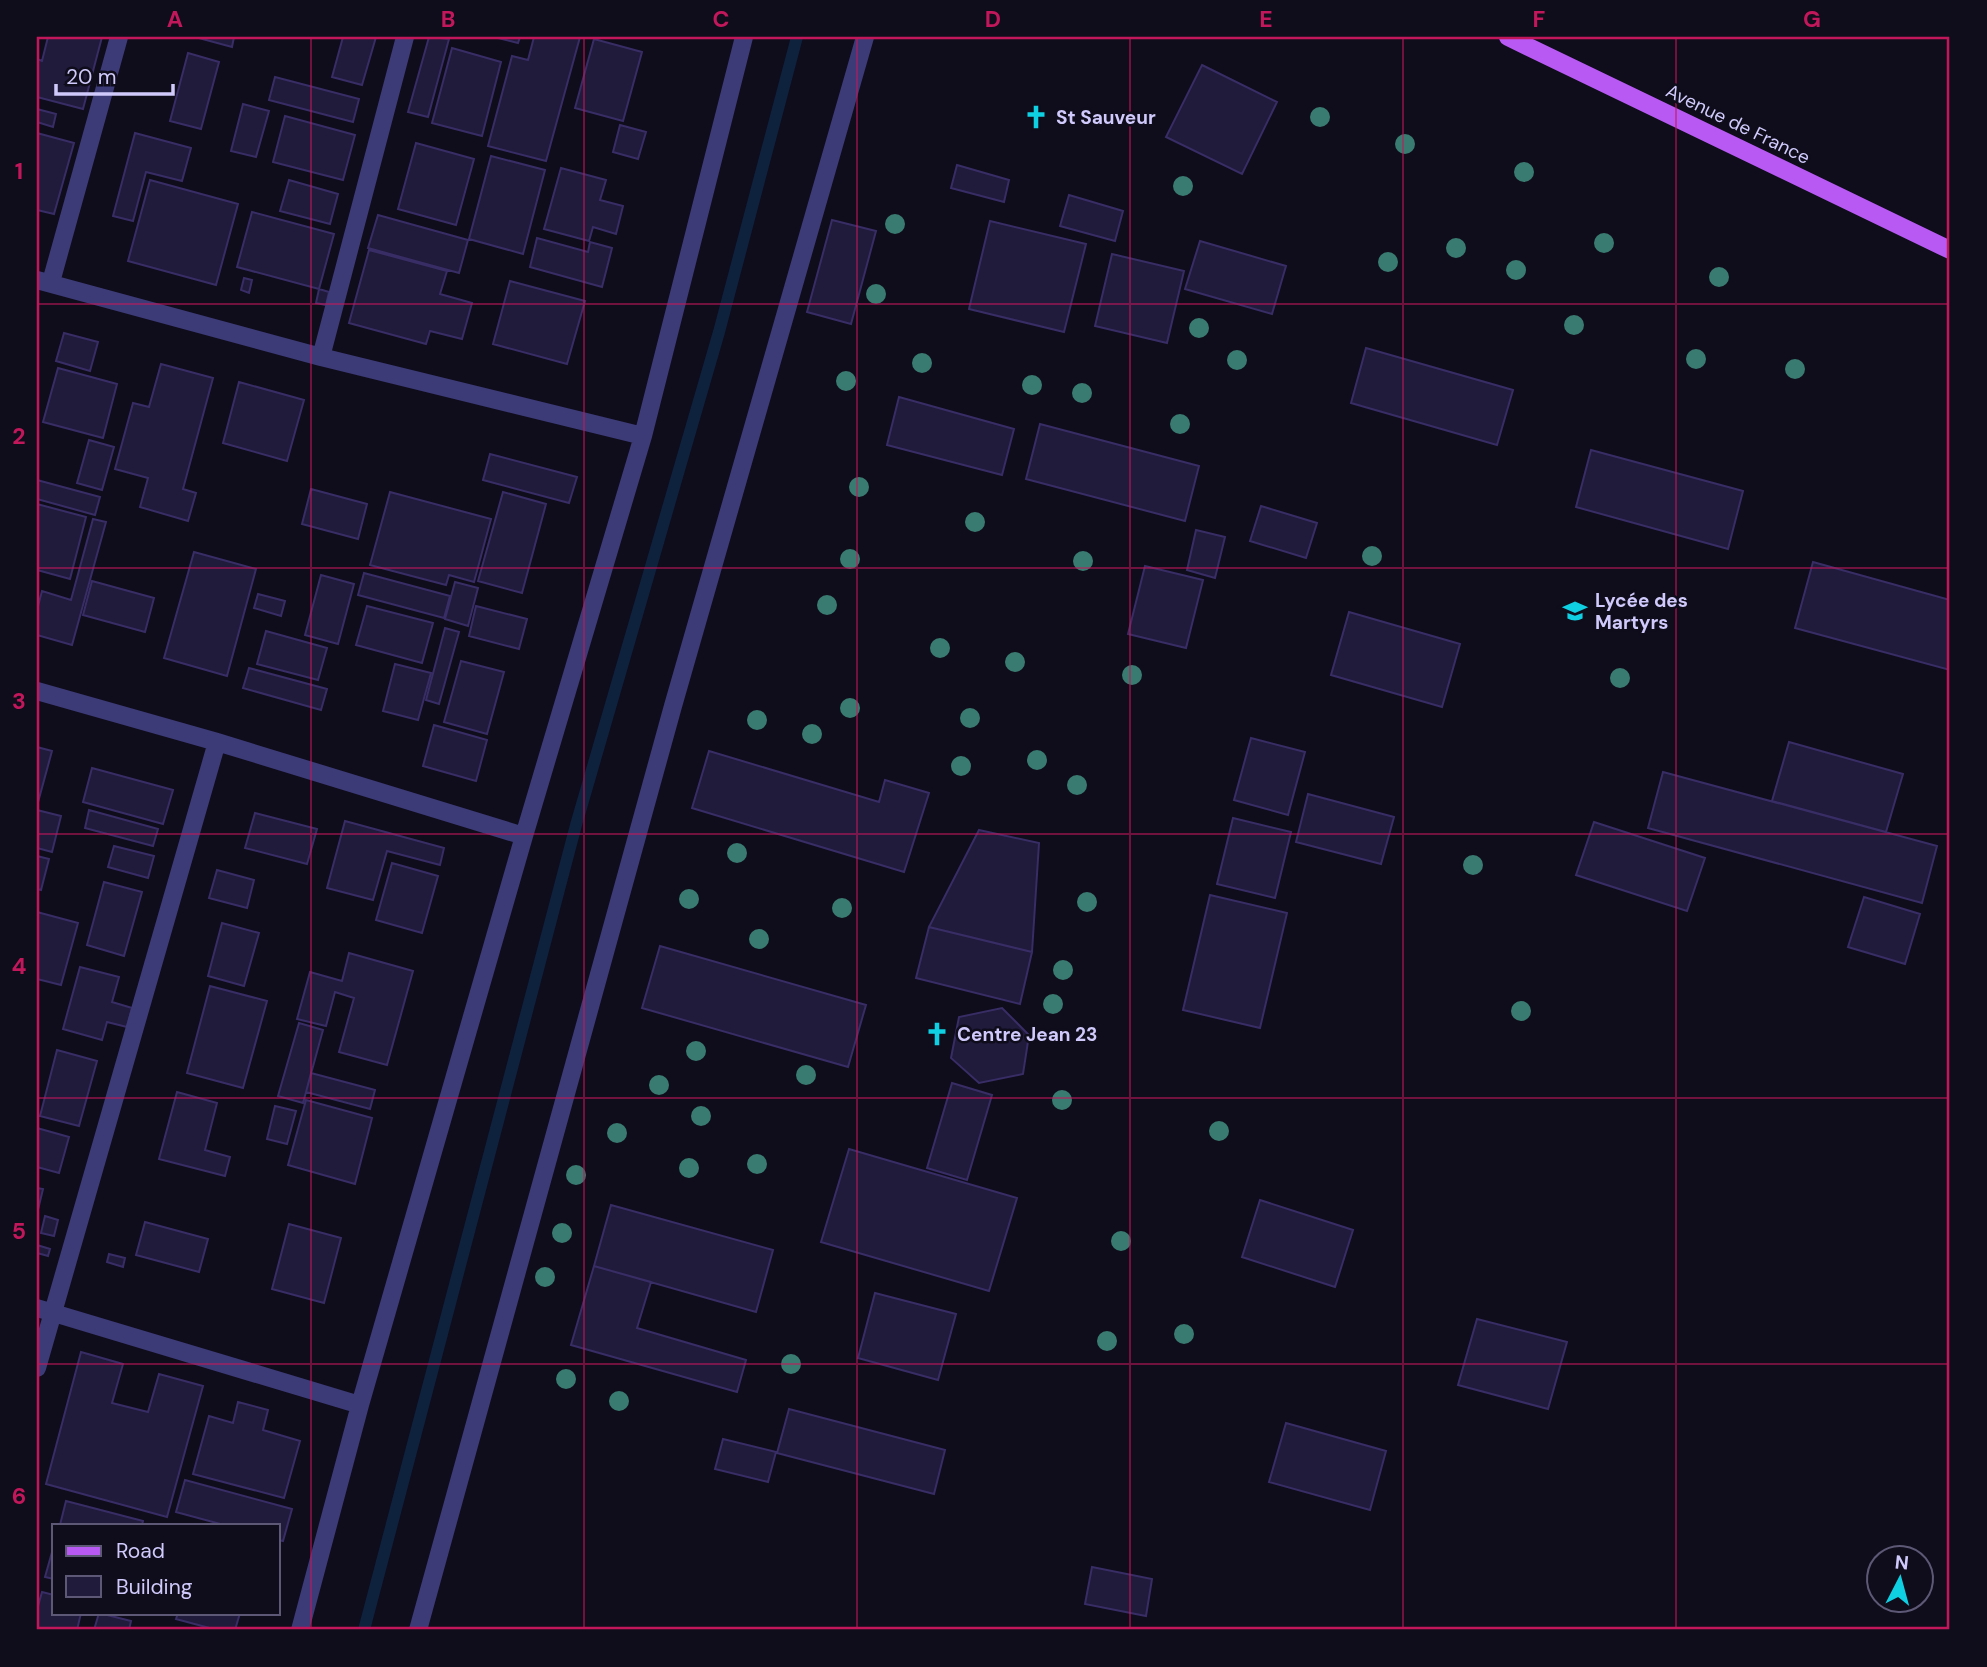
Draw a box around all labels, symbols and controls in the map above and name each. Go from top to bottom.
text: A [167,4,183,34]
text: B [441,4,455,34]
text: C [713,4,729,34]
text: D [985,4,1001,34]
text: E [1259,4,1273,34]
text: F [1533,4,1546,34]
text: G [1803,4,1821,34]
scale bar [56,52,173,96]
text: 20 m [66,63,117,91]
street label: Avenue de France [1662,78,1814,170]
church icon: St Sauveur [1022,103,1050,131]
place label: St Sauveur [1056,105,1156,130]
text: 1 [15,156,23,186]
text: 2 [12,421,26,451]
place label: Lycée des Martyrs [1595,588,1688,635]
school or university icon: Lycée des Martyrs [1561,597,1589,625]
text: 3 [12,686,26,716]
text: 4 [12,951,27,981]
church icon: Centre Jean 23 [923,1020,951,1048]
place label: Centre Jean 23 [957,1022,1097,1047]
text: 5 [12,1216,26,1246]
text: 6 [12,1481,26,1511]
legend [52,1524,280,1614]
text: Road [116,1537,165,1565]
north arrow [1864,1544,1934,1614]
text: N [1894,1549,1910,1576]
text: Building [116,1573,193,1601]

